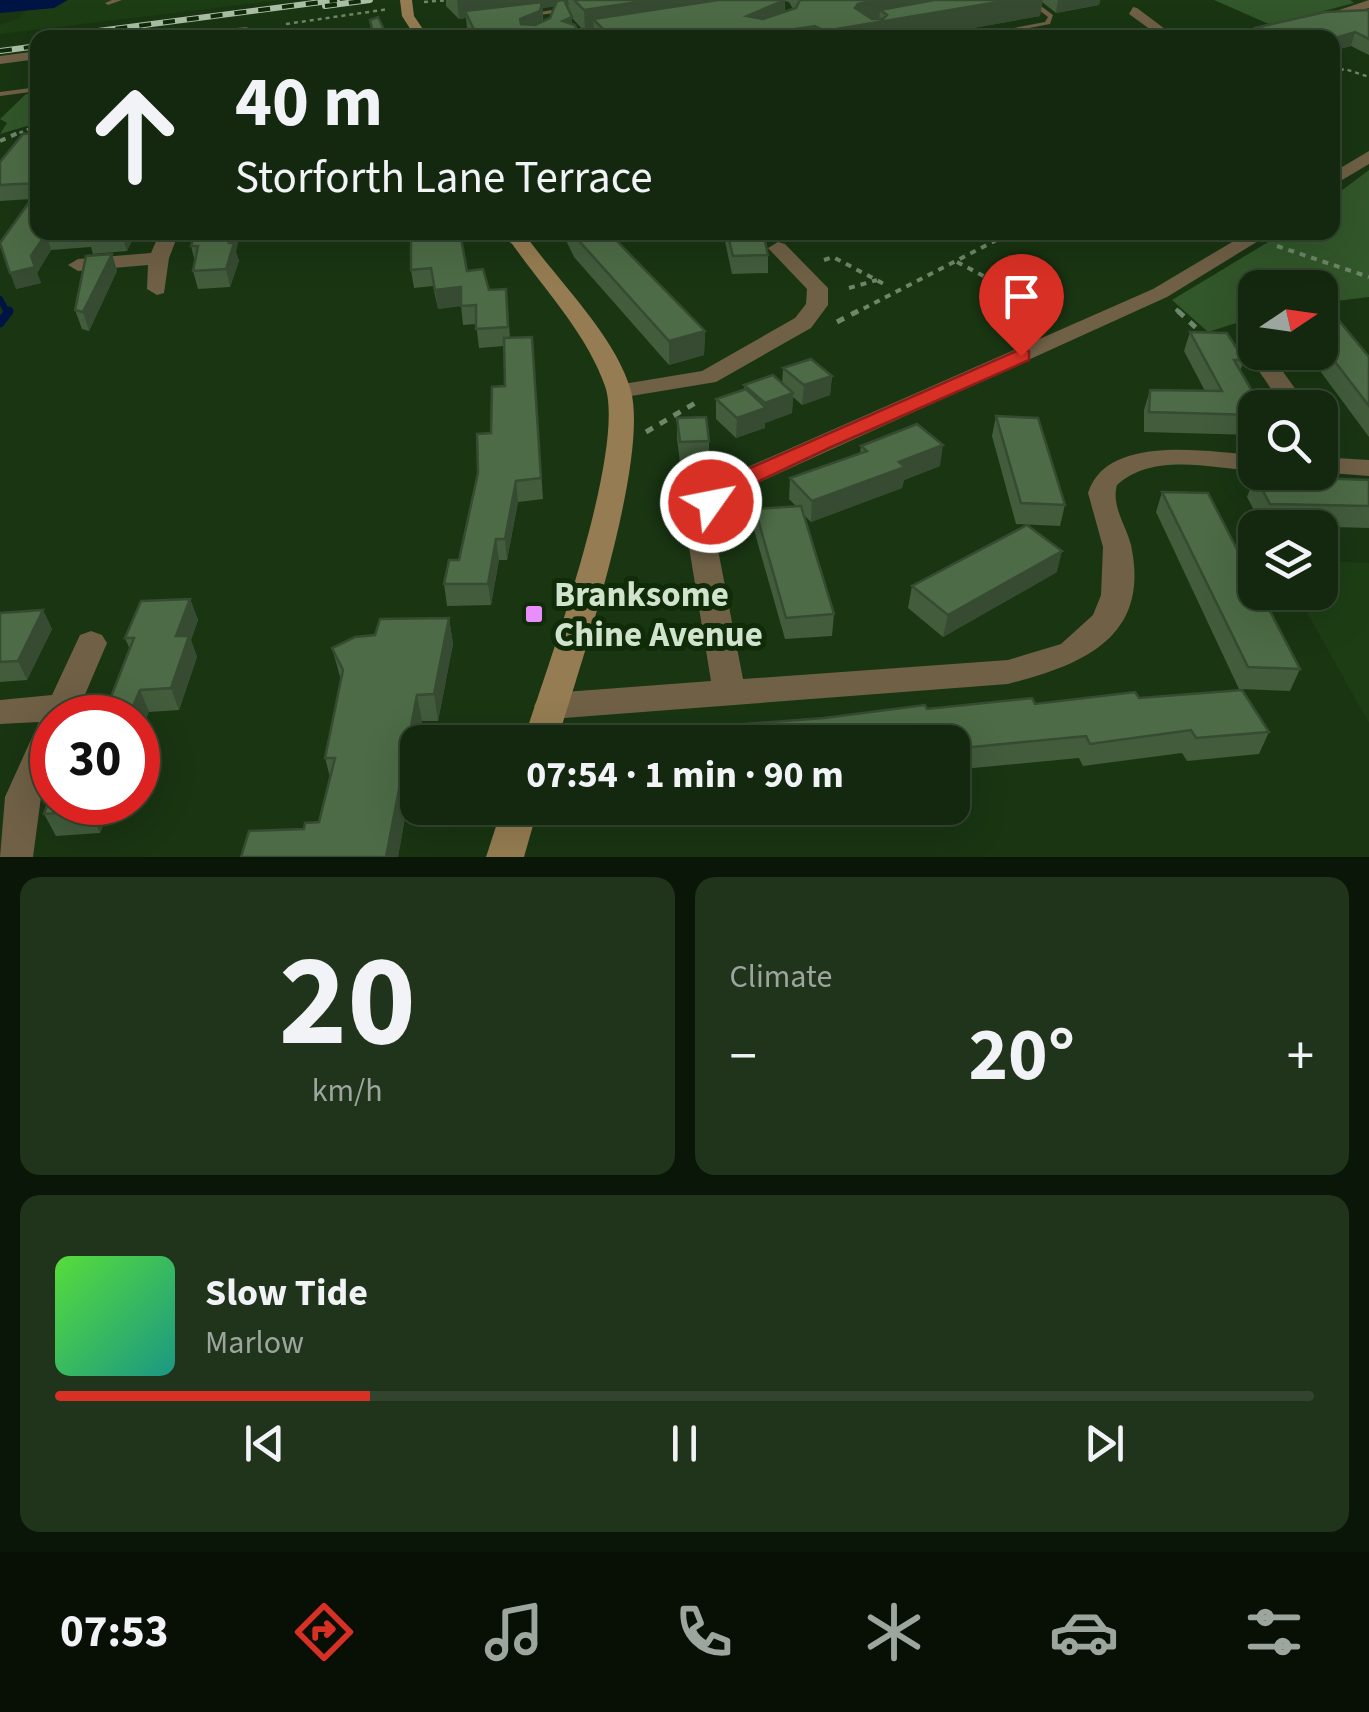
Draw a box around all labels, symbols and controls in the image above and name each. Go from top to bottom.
text: 40 m [235,53,383,153]
icon: ahead [70,70,200,200]
text: Storforth Lane Terrace [235,146,653,210]
pin [979,254,1064,357]
icon: arrive [994,269,1049,324]
north arrow [1238,270,1338,370]
map controls [1238,270,1338,610]
button: search [1238,390,1338,490]
position arrow [659,450,763,554]
button: layers [1238,510,1338,610]
place label: Branksome Chine Avenue [554,570,763,660]
marker: Branksome Chine Avenue [523,603,545,625]
speed limit sign: 30 [30,695,160,825]
text: 07:54 · 1 min · 90 m [526,748,844,802]
text: 20 [279,910,416,1095]
text: Climate [730,954,832,1000]
text: 20° [968,1002,1075,1109]
text: − [730,1018,757,1096]
text: + [1287,1018,1314,1096]
text: km/h [312,1068,383,1114]
text: Slow Tide [205,1266,368,1320]
text: Marlow [205,1320,304,1366]
icon: previous [237,1416,292,1471]
icon: pause [657,1416,712,1471]
icon: next [1077,1416,1132,1471]
icon: directions [289,1597,359,1667]
icon: music [479,1597,549,1667]
icon: phone [669,1597,739,1667]
icon: climate [859,1597,929,1667]
icon: car [1049,1597,1119,1667]
icon: filters [1239,1597,1309,1667]
text: 07:53 [60,1600,169,1664]

